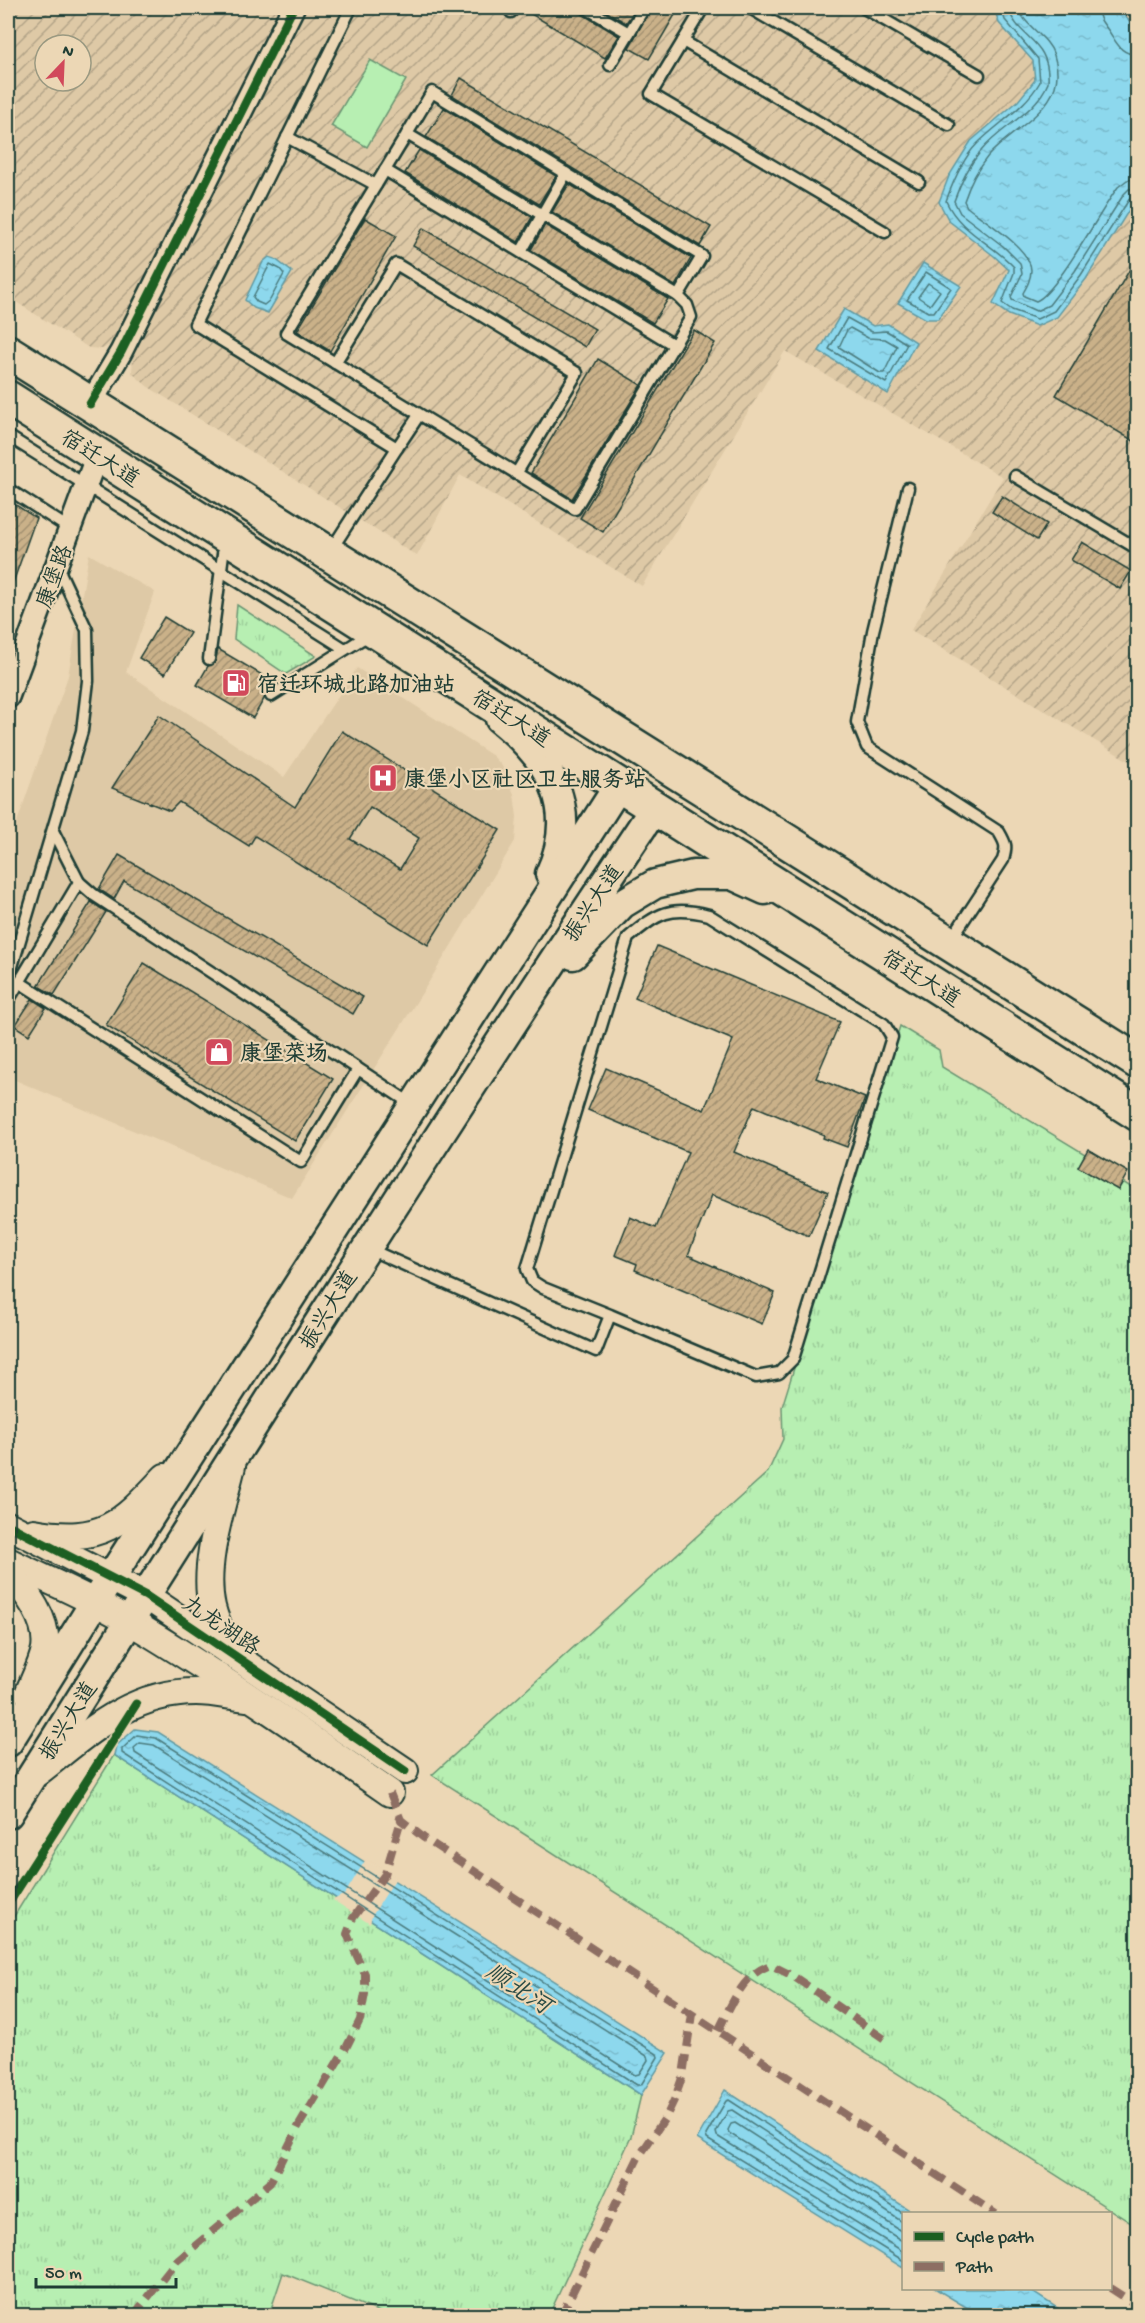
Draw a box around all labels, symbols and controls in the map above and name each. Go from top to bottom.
north arrow [33,33,93,93]
text: N [59,42,77,63]
street label: 宿迁大道 [55,424,144,495]
street label: 康堡路 [31,541,80,613]
fuel station icon: 宿迁环城北路加油站 [220,667,252,699]
place label: 宿迁环城北路加油站 [257,672,455,700]
street label: 宿迁大道 [466,684,555,755]
hospital icon: 康堡小区社区卫生服务站 [367,762,399,794]
place label: 康堡小区社区卫生服务站 [404,767,646,795]
street label: 振兴大道 [559,860,631,948]
street label: 宿迁大道 [876,944,965,1015]
shop icon: 康堡菜场 [203,1036,235,1068]
place label: 康堡菜场 [240,1041,328,1069]
street label: 振兴大道 [295,1266,365,1355]
street label: 九龙湖路 [176,1590,265,1663]
street label: 振兴大道 [35,1677,105,1766]
water label: 顺北河 [479,1959,559,2025]
legend [902,2212,1112,2290]
text: Cycle path [956,2228,1034,2249]
scale bar [36,2251,176,2289]
text: Path [955,2258,993,2279]
text: 50 m [45,2264,82,2285]

